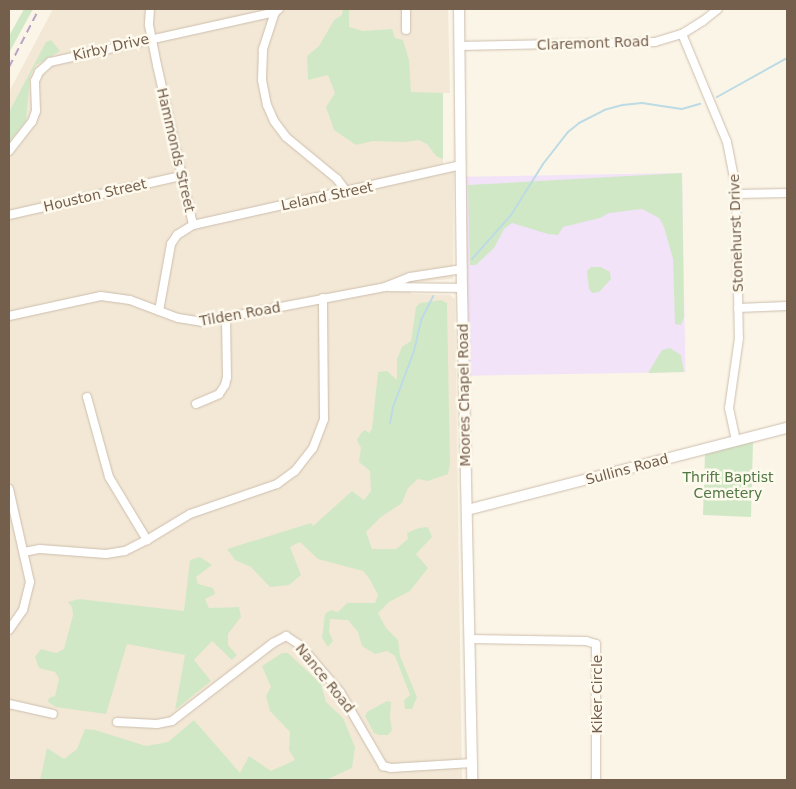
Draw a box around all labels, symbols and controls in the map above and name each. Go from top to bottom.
street label: Kirby Drive [71,30,151,64]
street label: Claremont Road [537,33,649,53]
street label: Hammonds Street [154,86,198,214]
street label: Stonehurst Drive [726,173,746,293]
street label: Houston Street [42,175,148,215]
street label: Leland Street [280,178,374,214]
street label: Tilden Road [198,299,282,329]
street label: Moores Chapel Road [454,323,474,467]
street label: Sullins Road [584,450,670,488]
park label: Thrift Baptist Cemetery [683,469,773,502]
street label: Nance Road [292,640,358,716]
street label: Kiker Circle [589,655,605,733]

